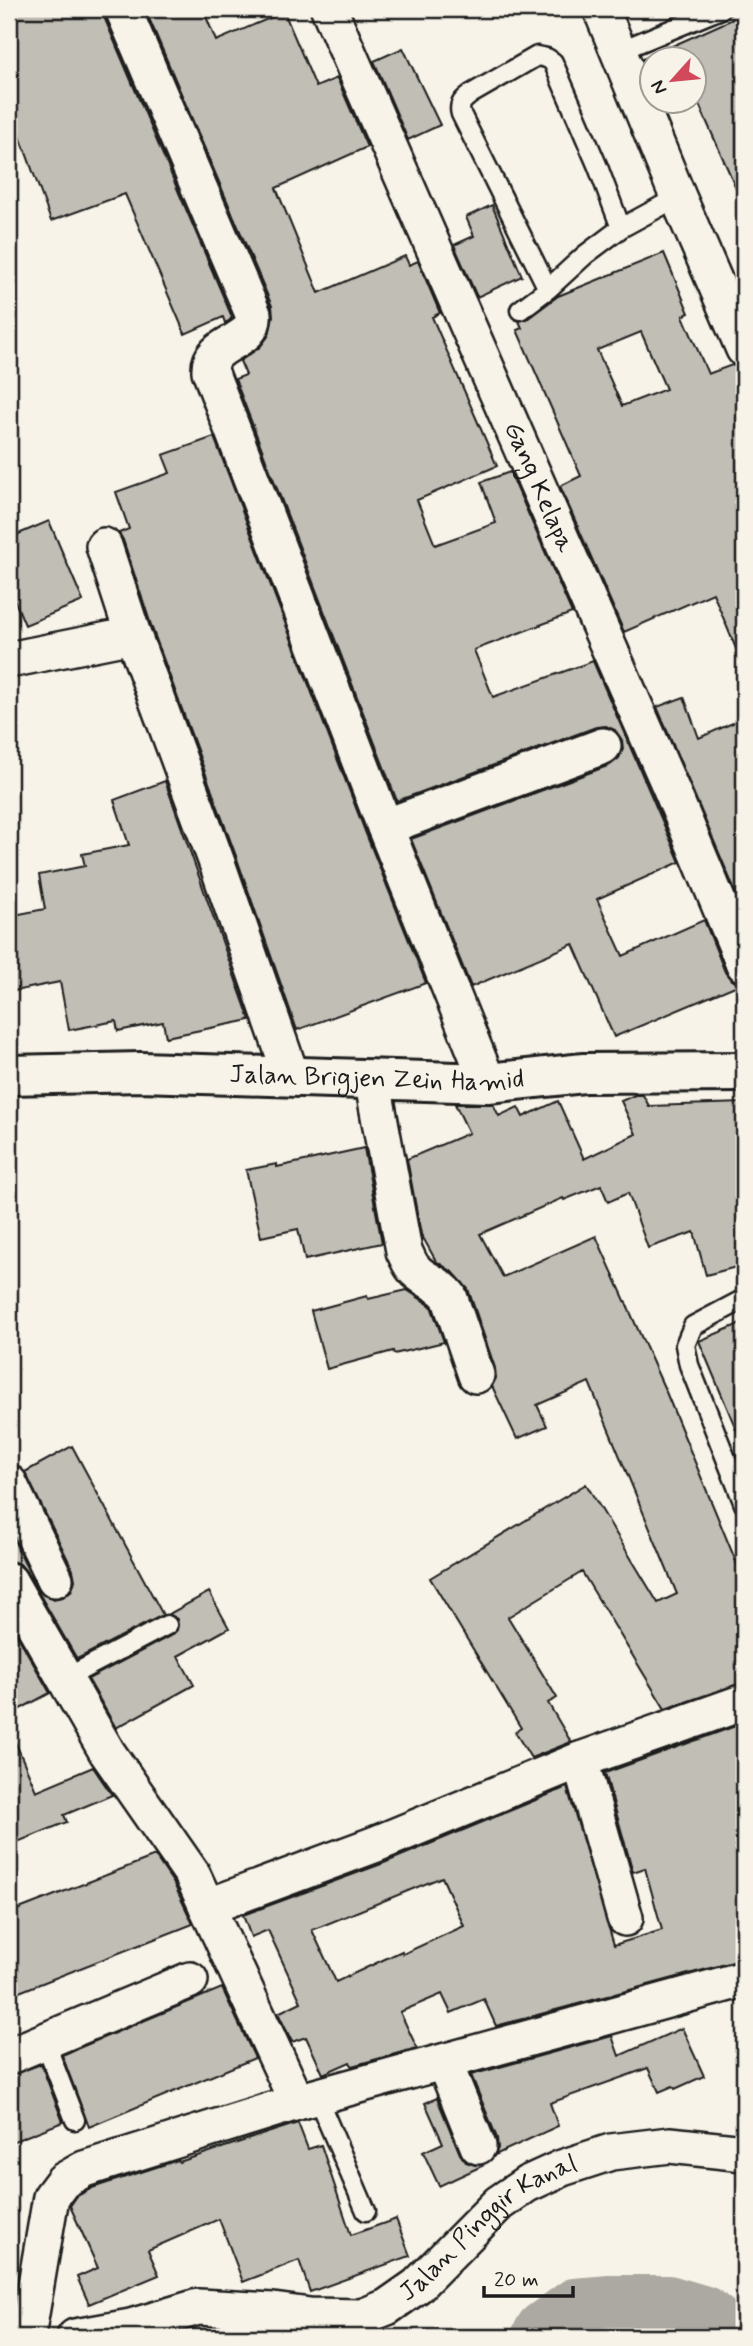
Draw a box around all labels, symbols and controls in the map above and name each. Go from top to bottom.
north arrow [638,46,708,116]
text: N [645,76,673,98]
street label: Gang Kelapa [495,417,582,558]
street label: Jalan Brigjen Zein Hamid [229,1058,526,1101]
street label: Jalan Pinggir Kanal [393,2147,581,2310]
scale bar [484,2255,573,2299]
text: 20 m [494,2266,539,2294]

